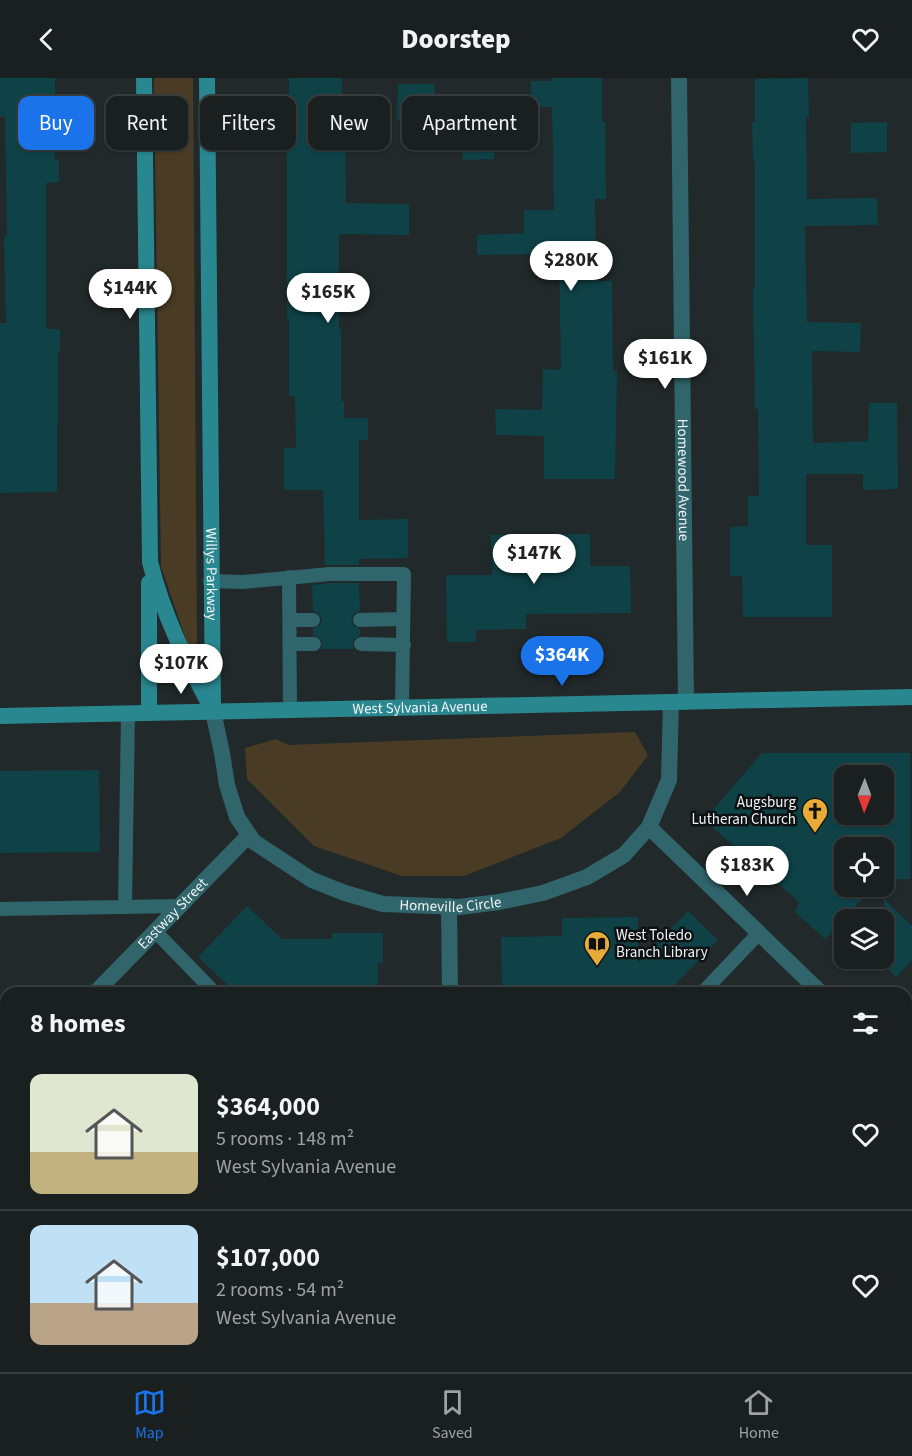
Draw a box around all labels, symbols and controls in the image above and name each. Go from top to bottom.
text: Doorstep [401,20,511,59]
icon: back [30,23,63,56]
icon: heart [849,23,882,56]
chip: Buy [18,96,94,150]
chip: Rent [106,96,188,150]
chip: Filters [200,96,296,150]
chip: New [308,96,390,150]
chip: Apartment [402,96,538,150]
pin: $280K [529,241,613,292]
text: $280K [544,246,598,274]
pin: $144K [88,269,172,320]
pin: $165K [286,273,370,324]
text: $144K [103,274,157,302]
text: $165K [301,278,355,306]
pin: $161K [623,339,707,390]
text: $161K [638,344,692,372]
street label: Homewood Avenue [672,419,695,541]
street label: Willys Parkway [201,527,223,620]
pin: $147K [492,534,576,585]
text: $147K [507,539,561,567]
pin: $364K [520,636,604,687]
text: $364K [535,641,589,669]
pin: $107K [139,644,223,695]
text: $107K [154,649,208,677]
street label: West Sylvania Avenue [352,695,488,719]
north arrow [834,765,894,825]
map controls [834,765,894,969]
place label: Augsburg Lutheran Church [691,792,796,830]
church icon: Augsburg Lutheran Church [800,796,830,834]
button: locate [834,837,894,897]
pin: $183K [705,846,789,897]
text: $183K [720,851,774,879]
street label: Eastway Street [133,873,212,954]
street label: Homeville Circle [399,891,503,918]
button: layers [834,909,894,969]
place label: West Toledo Branch Library [616,925,708,963]
library icon: West Toledo Branch Library [582,929,612,967]
text: 8 homes [30,1005,125,1042]
icon: filters [849,1007,882,1040]
text: $364,000 [216,1088,320,1125]
icon: home [78,1098,150,1170]
icon: heart [849,1118,882,1151]
text: 5 rooms · 148 m² [216,1125,354,1153]
text: West Sylvania Avenue [216,1153,396,1181]
text: $107,000 [216,1239,320,1276]
icon: home [78,1249,150,1321]
icon: heart [849,1269,882,1302]
text: 2 rooms · 54 m² [216,1276,344,1304]
text: West Sylvania Avenue [216,1304,396,1332]
tab: Map [133,1386,166,1444]
tab: Saved [432,1386,473,1444]
tab: Home [739,1386,779,1444]

